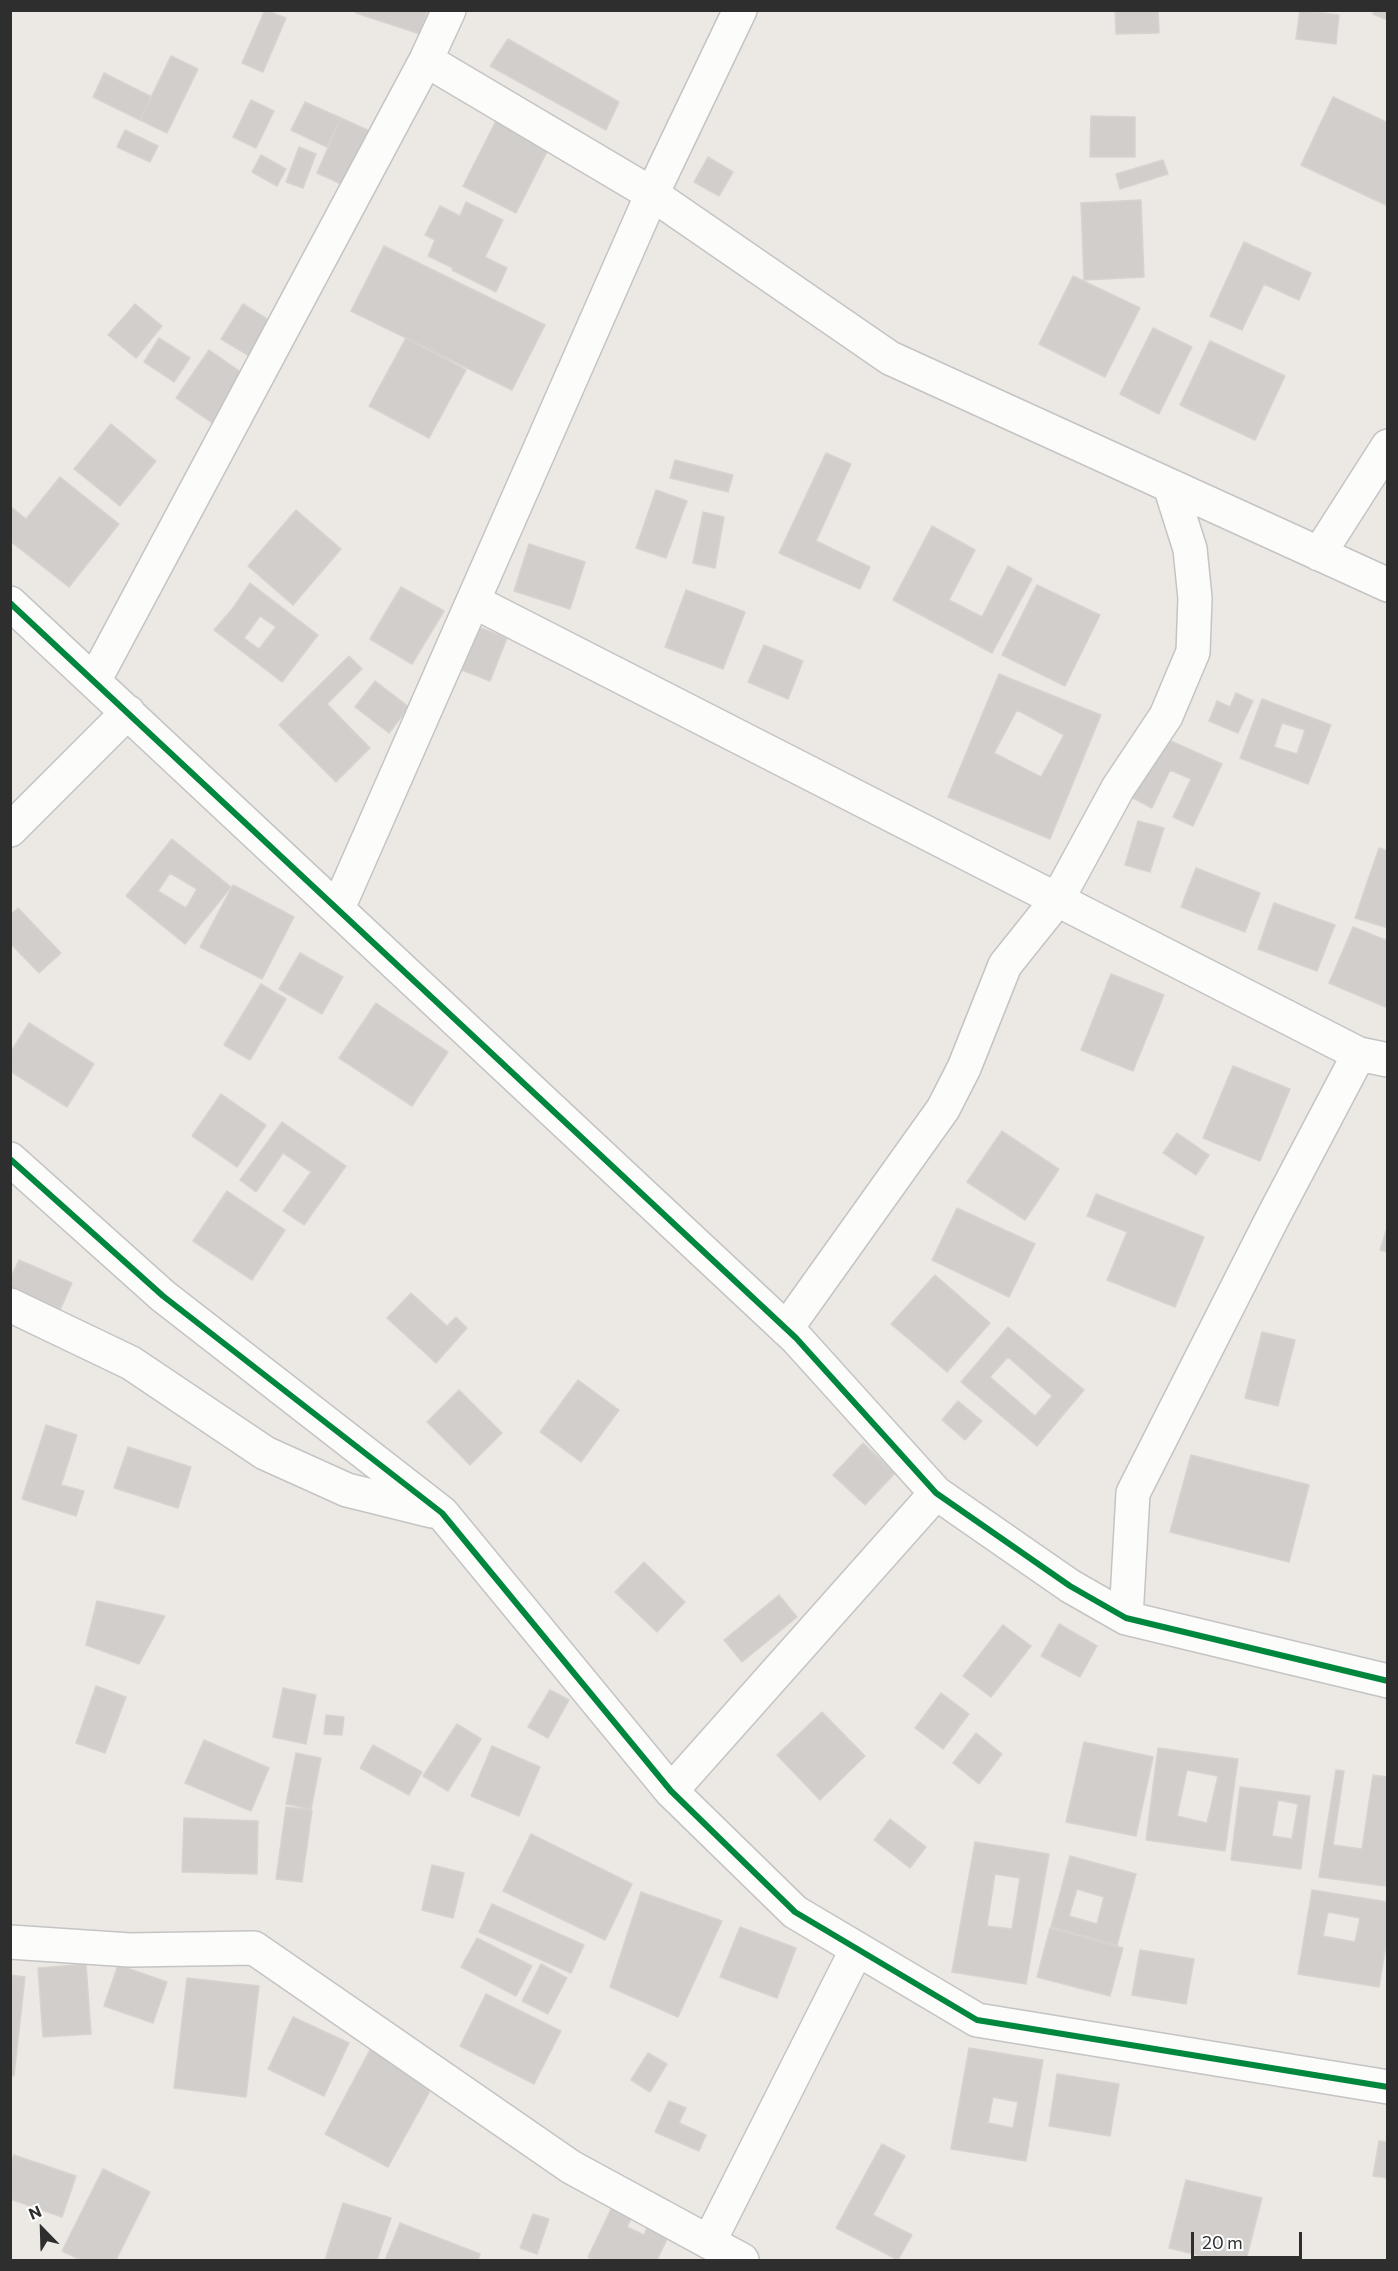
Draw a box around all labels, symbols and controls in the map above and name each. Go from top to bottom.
north arrow [12,2199,72,2259]
text: N [26,2201,44,2223]
scale bar [1194,2220,1305,2258]
text: 20 m [1202,2231,1243,2253]

